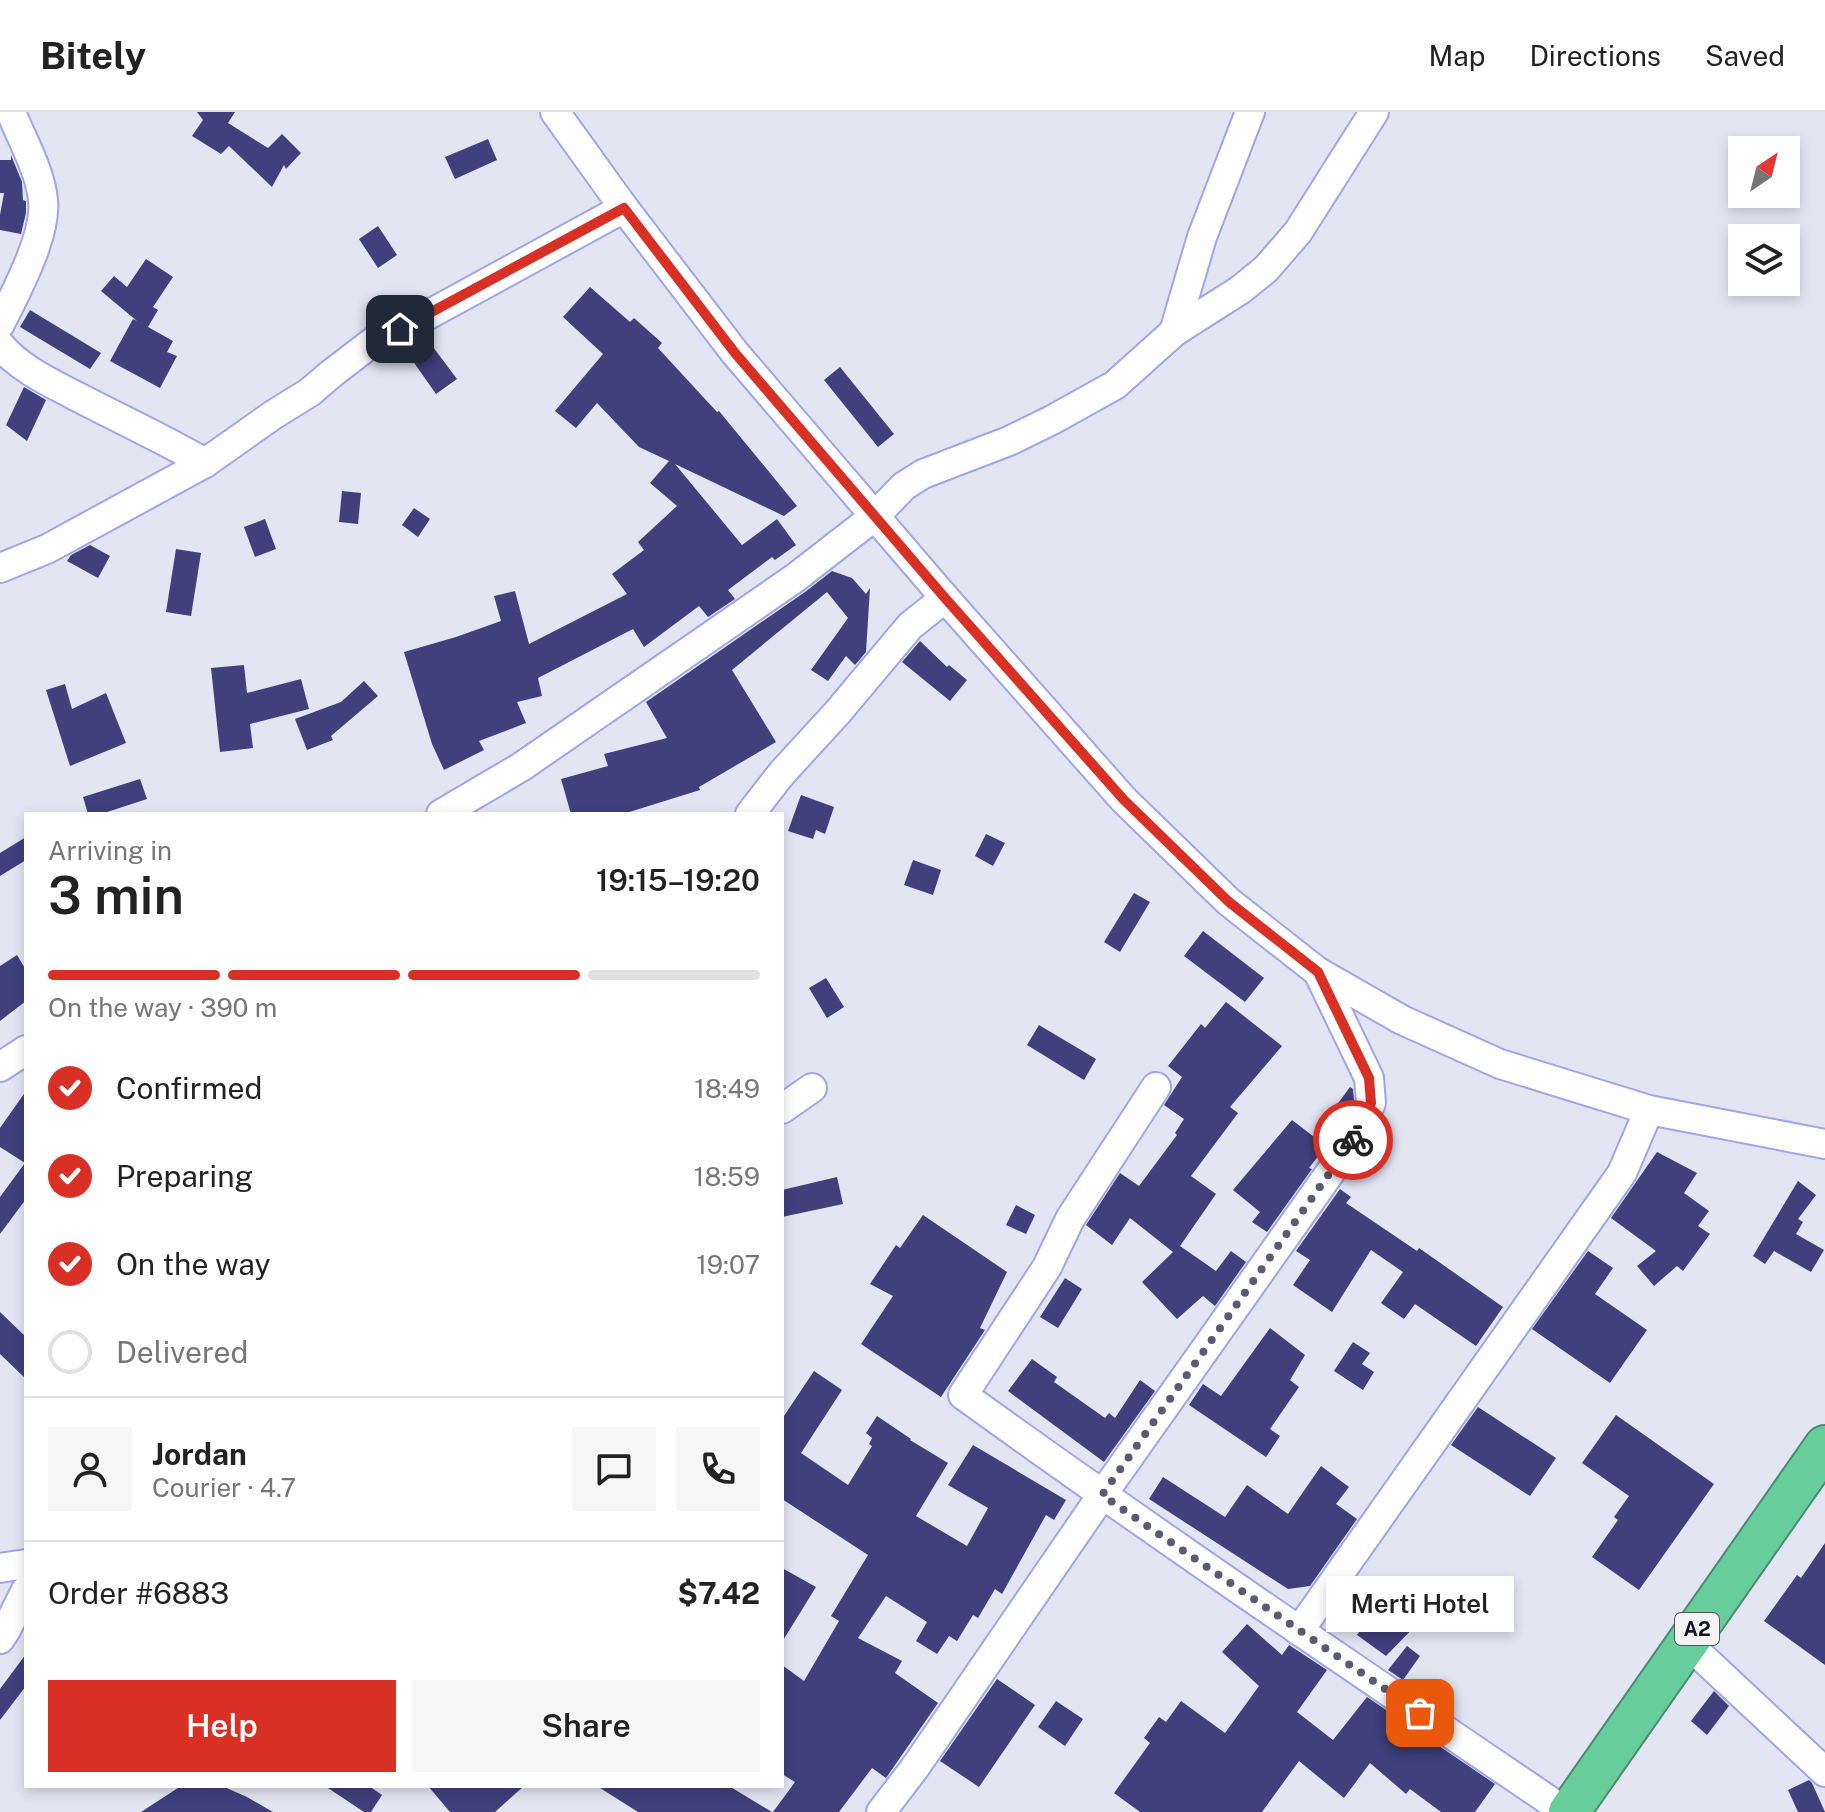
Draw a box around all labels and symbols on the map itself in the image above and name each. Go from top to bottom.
north arrow [1728,136,1800,208]
pin [366,295,434,363]
courier [1313,1100,1393,1180]
callout: Merti Hotel [1326,1577,1514,1633]
road number: A2 [1675,1613,1719,1645]
pin [1386,1679,1454,1747]

